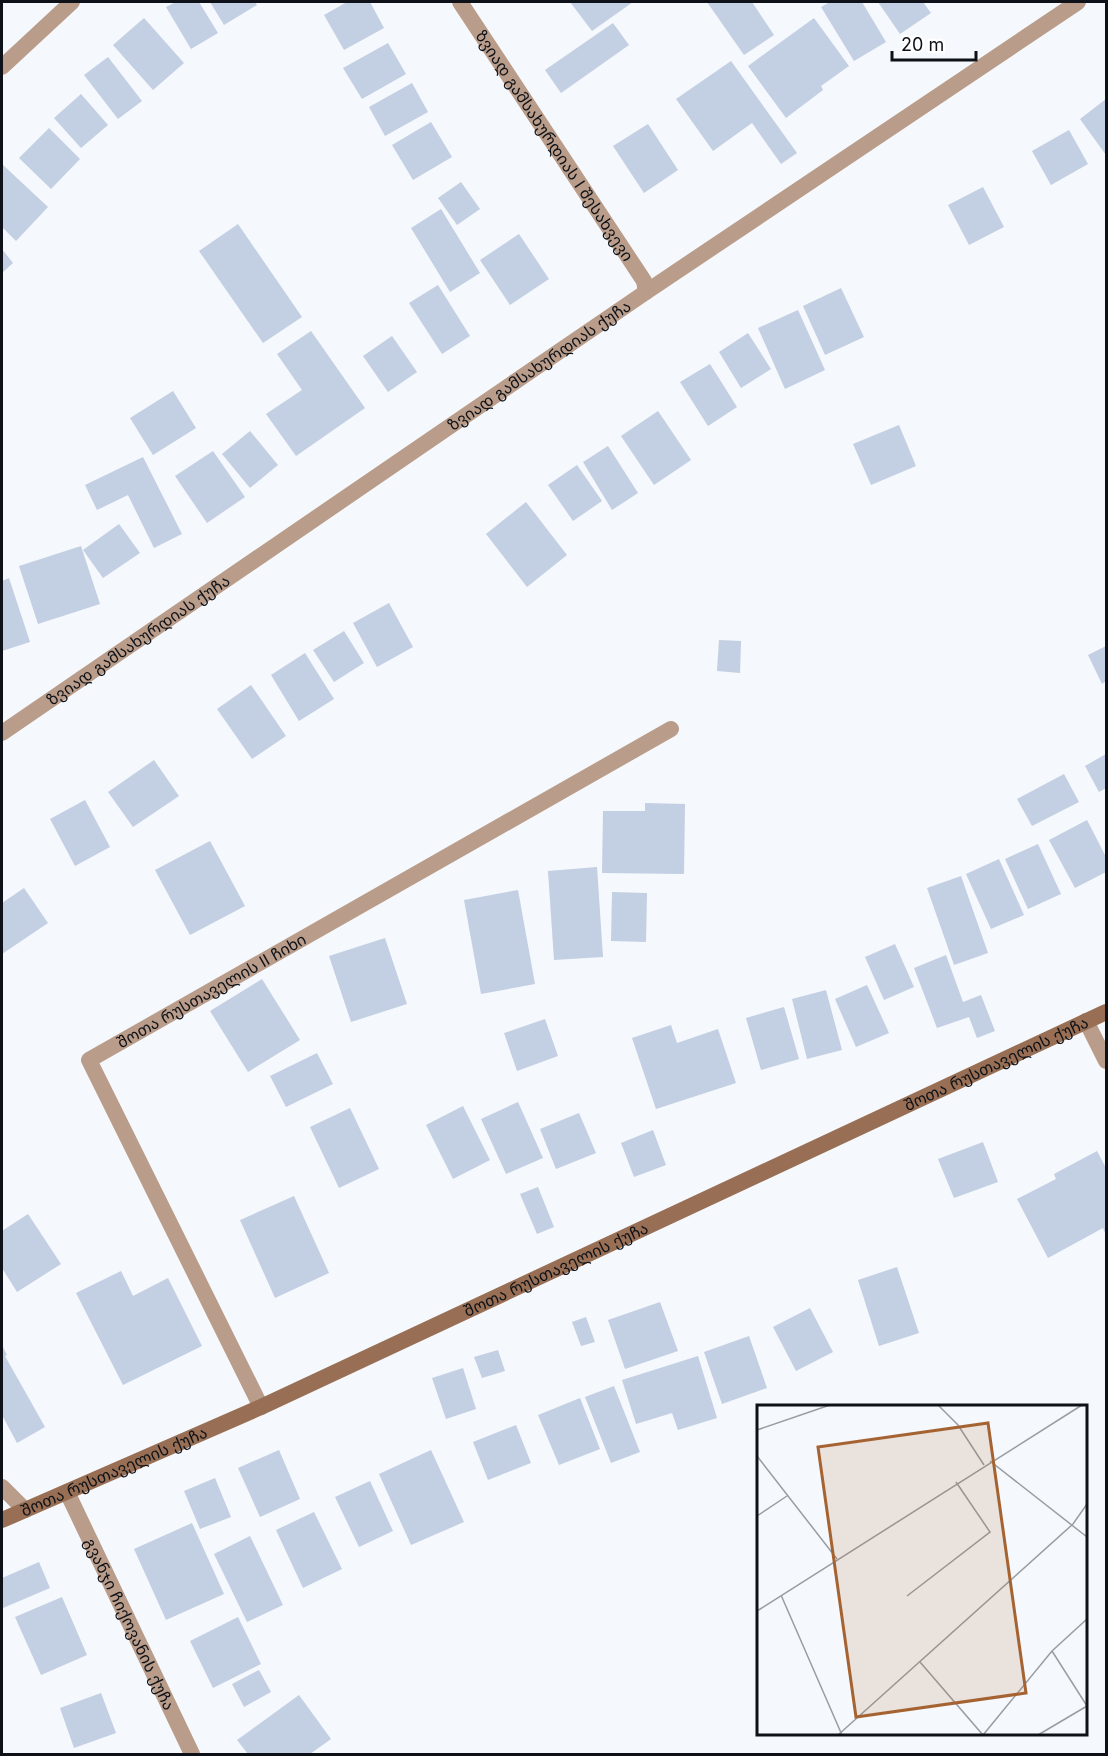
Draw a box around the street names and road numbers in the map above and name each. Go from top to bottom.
street label: ზვიად გამსახურდიას I შესახვევი [471,26,638,265]
street label: ზვიად გამსახურდიას ქუჩა [444,296,634,435]
street label: ზვიად გამსახურდიას ქუჩა [43,570,233,709]
street label: შოთა რუსთაველის II ჩიხი [113,929,310,1052]
street label: შოთა რუსთაველის ქუჩა [901,1012,1092,1115]
street label: შოთა რუსთაველის ქუჩა [460,1217,651,1321]
street label: შოთა რუსთაველის ქუჩა [18,1422,210,1521]
street label: გვანჯი ჩიქოვანის ქუჩა [80,1534,180,1713]

